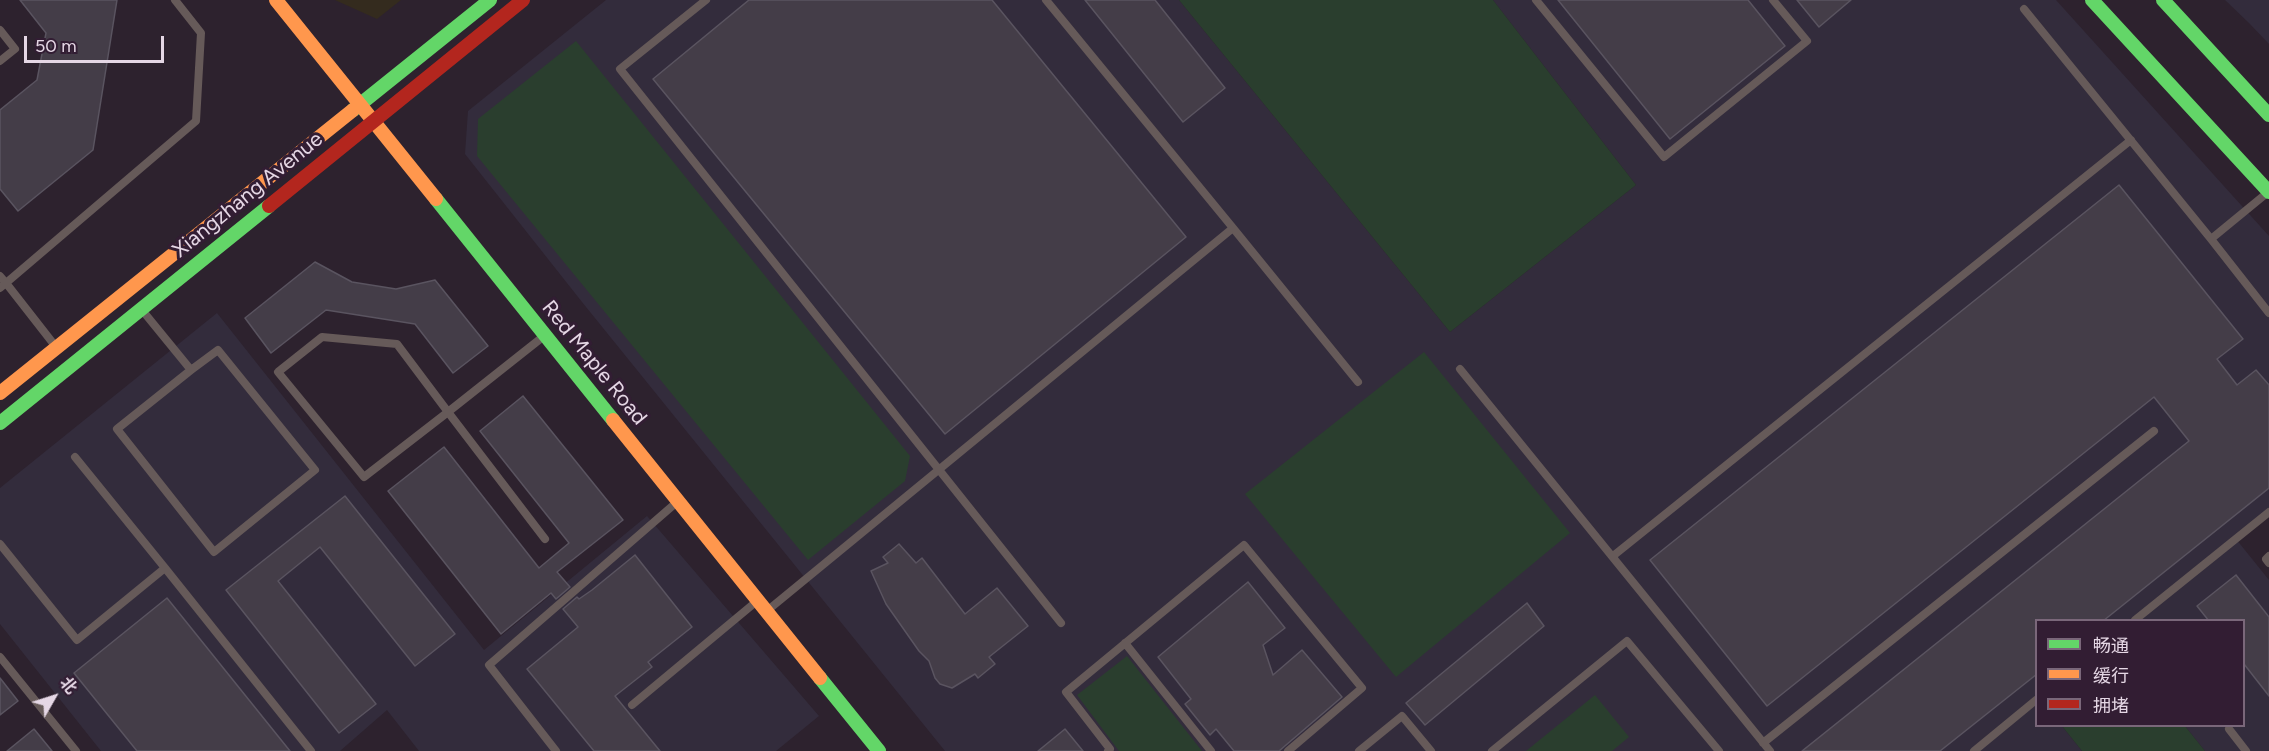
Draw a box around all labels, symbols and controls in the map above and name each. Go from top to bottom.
scale bar [27,24,166,62]
text: 50 m [35,35,77,57]
street label: Xiangzhang Avenue [168,127,328,263]
street label: Red Maple Road [536,296,652,430]
legend [2035,619,2245,727]
text: 畅通 [2093,635,2129,657]
text: 缓行 [2093,665,2129,687]
north arrow [24,667,84,727]
text: 北 [56,673,81,698]
text: 拥堵 [2093,695,2129,717]

